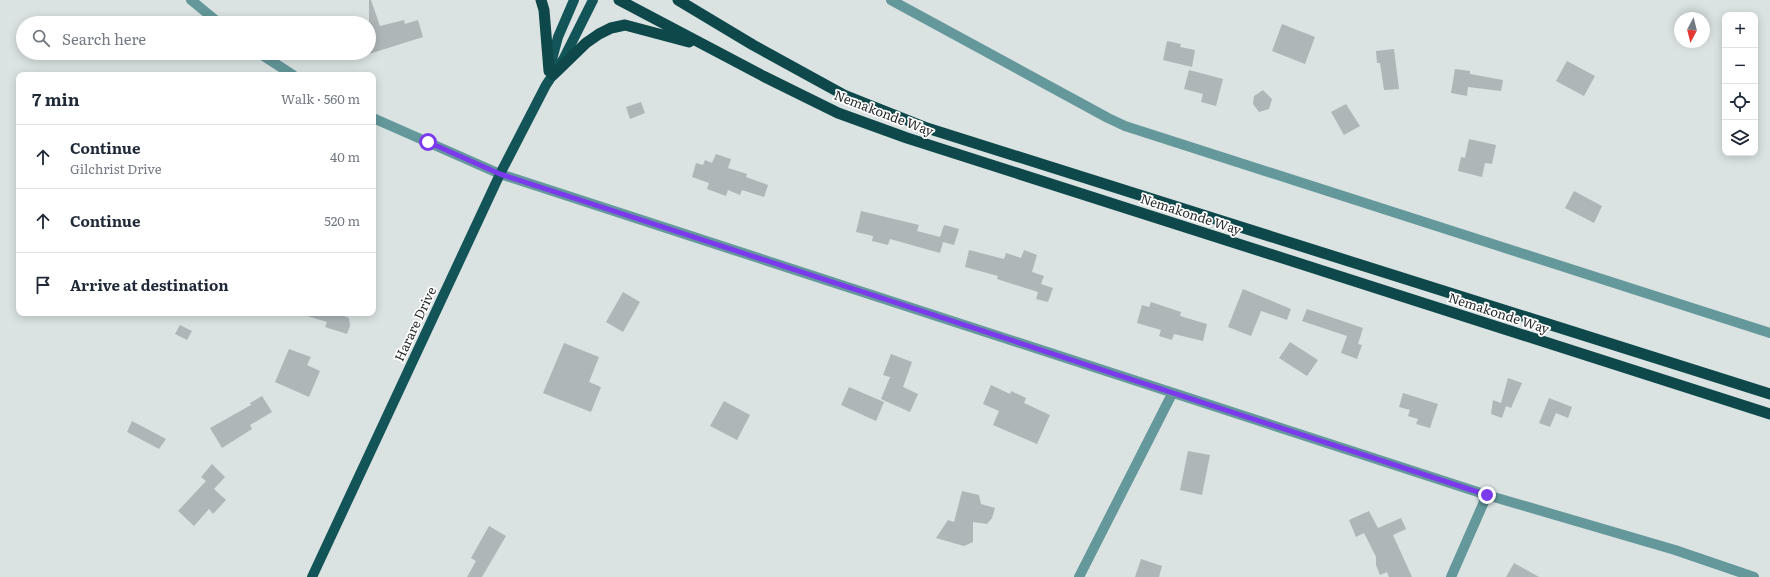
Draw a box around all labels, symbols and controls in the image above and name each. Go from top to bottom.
north arrow [1674,12,1710,48]
map controls [1722,12,1758,156]
button: + [1722,12,1758,48]
search box [16,16,376,60]
icon: search [30,27,52,49]
text: Search here [62,27,146,50]
button: − [1722,48,1758,84]
button: locate [1722,84,1758,120]
street label: Nemakonde Way [832,85,937,140]
text: 7 min [32,86,80,111]
text: Walk · 560 m [281,89,360,108]
button: layers [1722,120,1758,156]
route start [419,133,437,151]
text: Continue [70,136,140,159]
icon: ahead [32,146,54,168]
text: 40 m [330,147,360,166]
text: Gilchrist Drive [70,159,161,178]
street label: Nemakonde Way [1138,188,1245,239]
text: Continue [70,209,140,232]
icon: ahead [32,210,54,232]
text: 520 m [324,211,360,230]
text: Arrive at destination [70,273,229,296]
icon: arrive [32,274,54,296]
street label: Harare Drive [389,283,440,364]
street label: Nemakonde Way [1446,287,1553,338]
route end [1478,486,1496,504]

